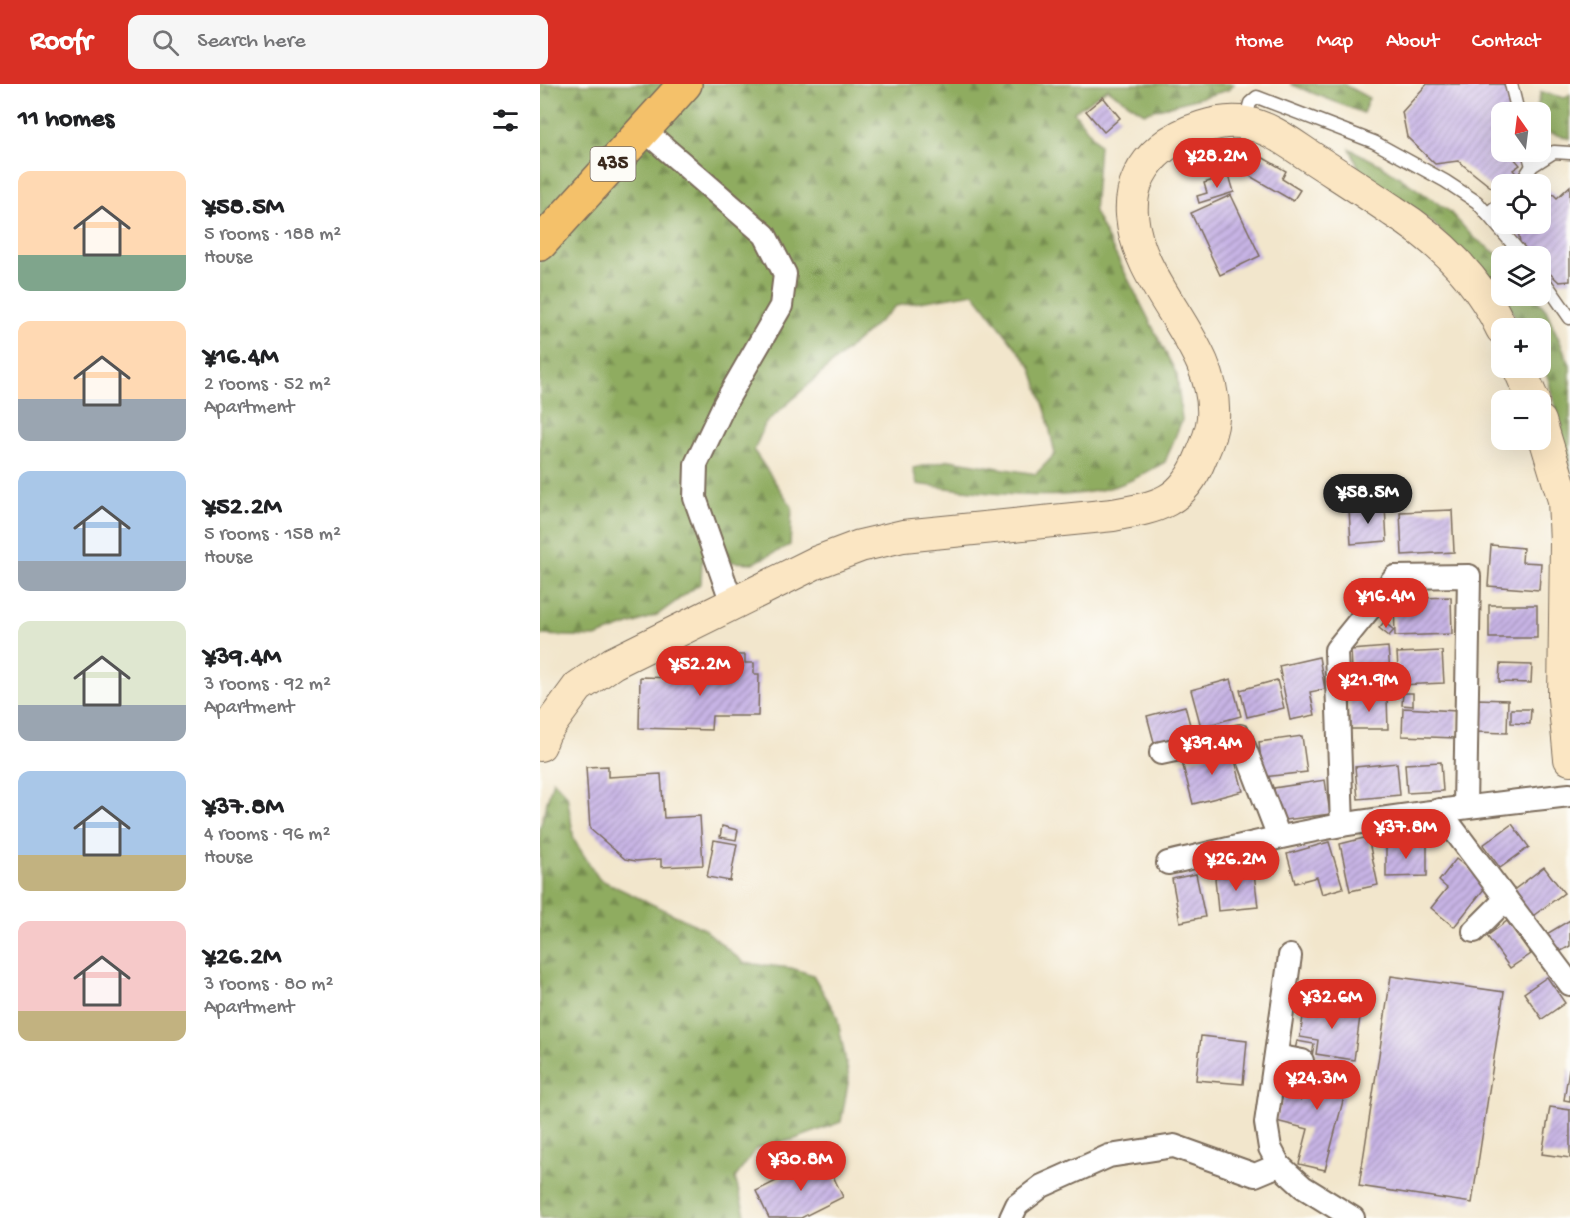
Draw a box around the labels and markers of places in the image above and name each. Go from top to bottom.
pin: ¥28.2M [1168,138,1266,189]
pin: ¥58.5M [1319,474,1417,525]
pin: ¥16.4M [1337,578,1435,629]
pin: ¥52.2M [651,646,749,697]
pin: ¥21.9M [1320,662,1418,713]
pin: ¥39.4M [1163,725,1261,776]
pin: ¥37.8M [1357,809,1455,860]
pin: ¥26.2M [1187,841,1285,892]
pin: ¥32.6M [1283,979,1381,1030]
pin: ¥24.3M [1268,1060,1366,1111]
pin: ¥30.8M [752,1141,850,1192]

